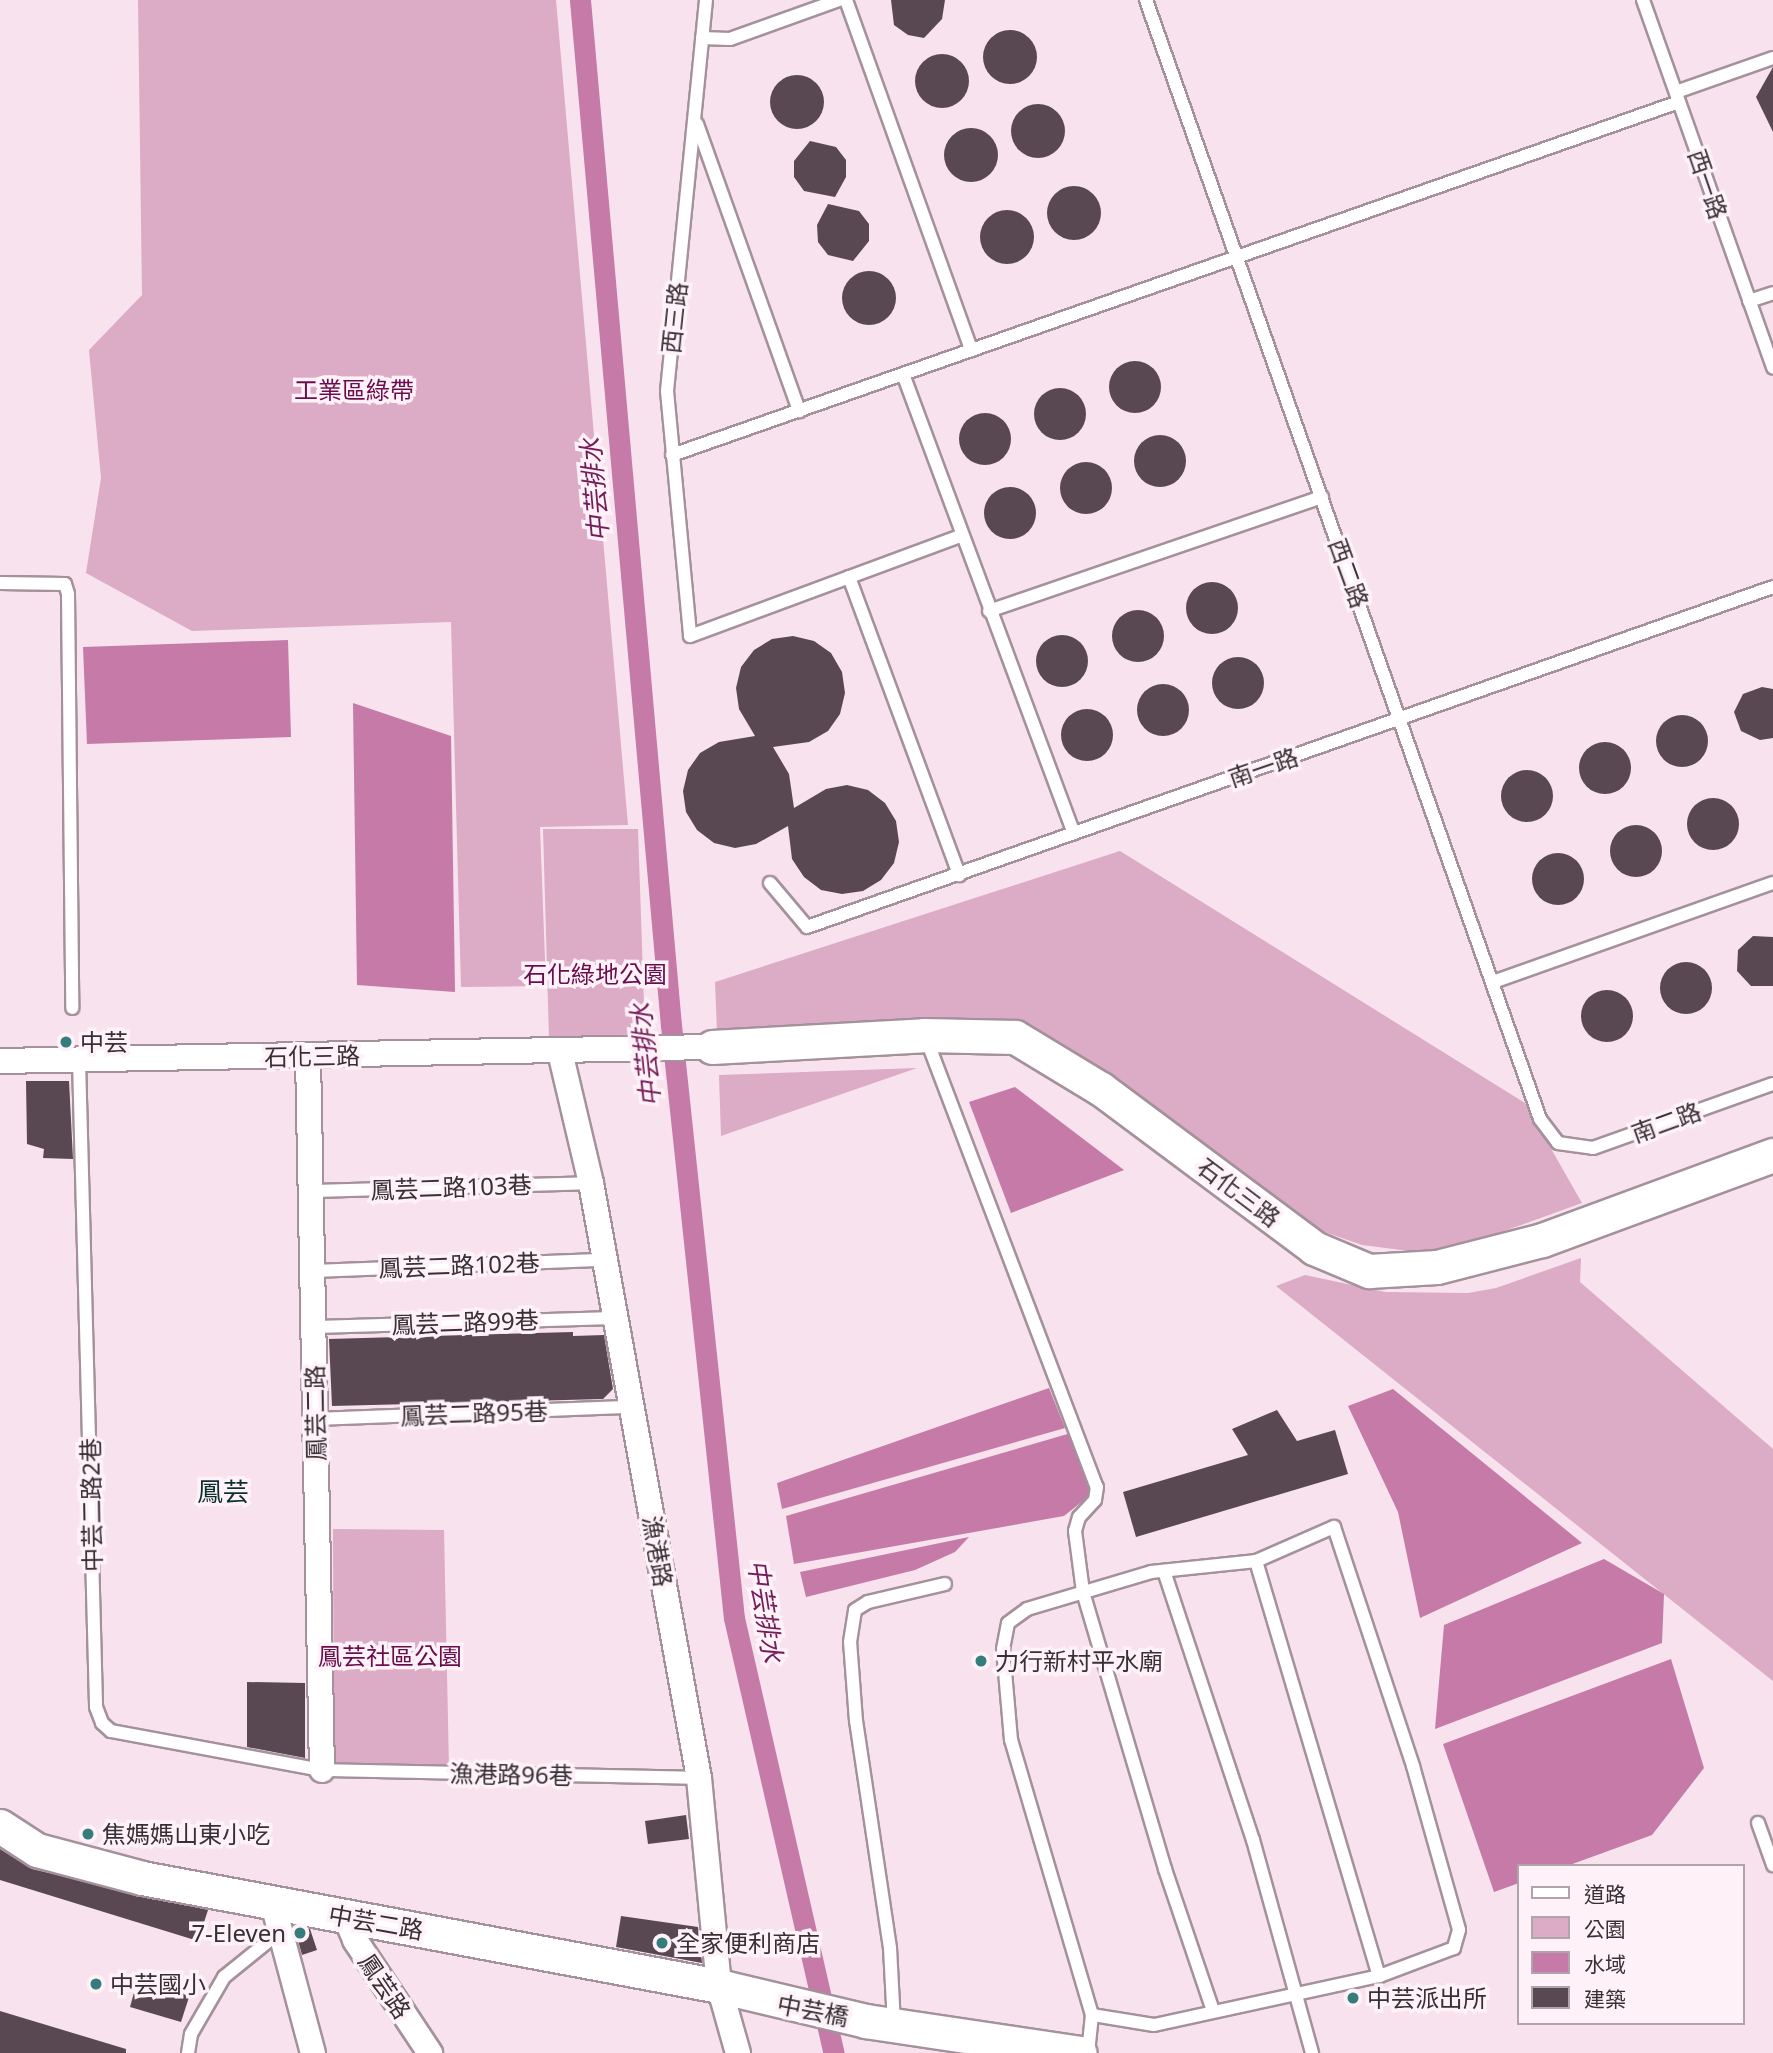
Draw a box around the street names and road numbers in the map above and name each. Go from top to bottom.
street label: 西一路 [1683,145,1733,223]
street label: 西三路 [656,281,692,355]
street label: 西二路 [1323,534,1375,612]
street label: 南一路 [1224,742,1302,792]
street label: 石化三路 [264,1041,360,1071]
street label: 南二路 [1627,1096,1705,1148]
street label: 石化三路 [1192,1152,1286,1232]
street label: 鳳芸二路103巷 [370,1170,532,1204]
street label: 鳳芸二路102巷 [378,1248,540,1282]
street label: 鳳芸二路99巷 [391,1305,539,1339]
street label: 鳳芸二路 [300,1365,330,1461]
street label: 鳳芸二路95巷 [400,1396,548,1430]
street label: 中芸二路2巷 [75,1438,107,1572]
street label: 漁港路 [638,1513,678,1589]
street label: 漁港路96巷 [449,1759,573,1789]
street label: 中芸二路 [326,1899,426,1945]
street label: 鳳芸路 [353,1948,417,2024]
street label: 中芸橋 [775,1989,851,2031]

